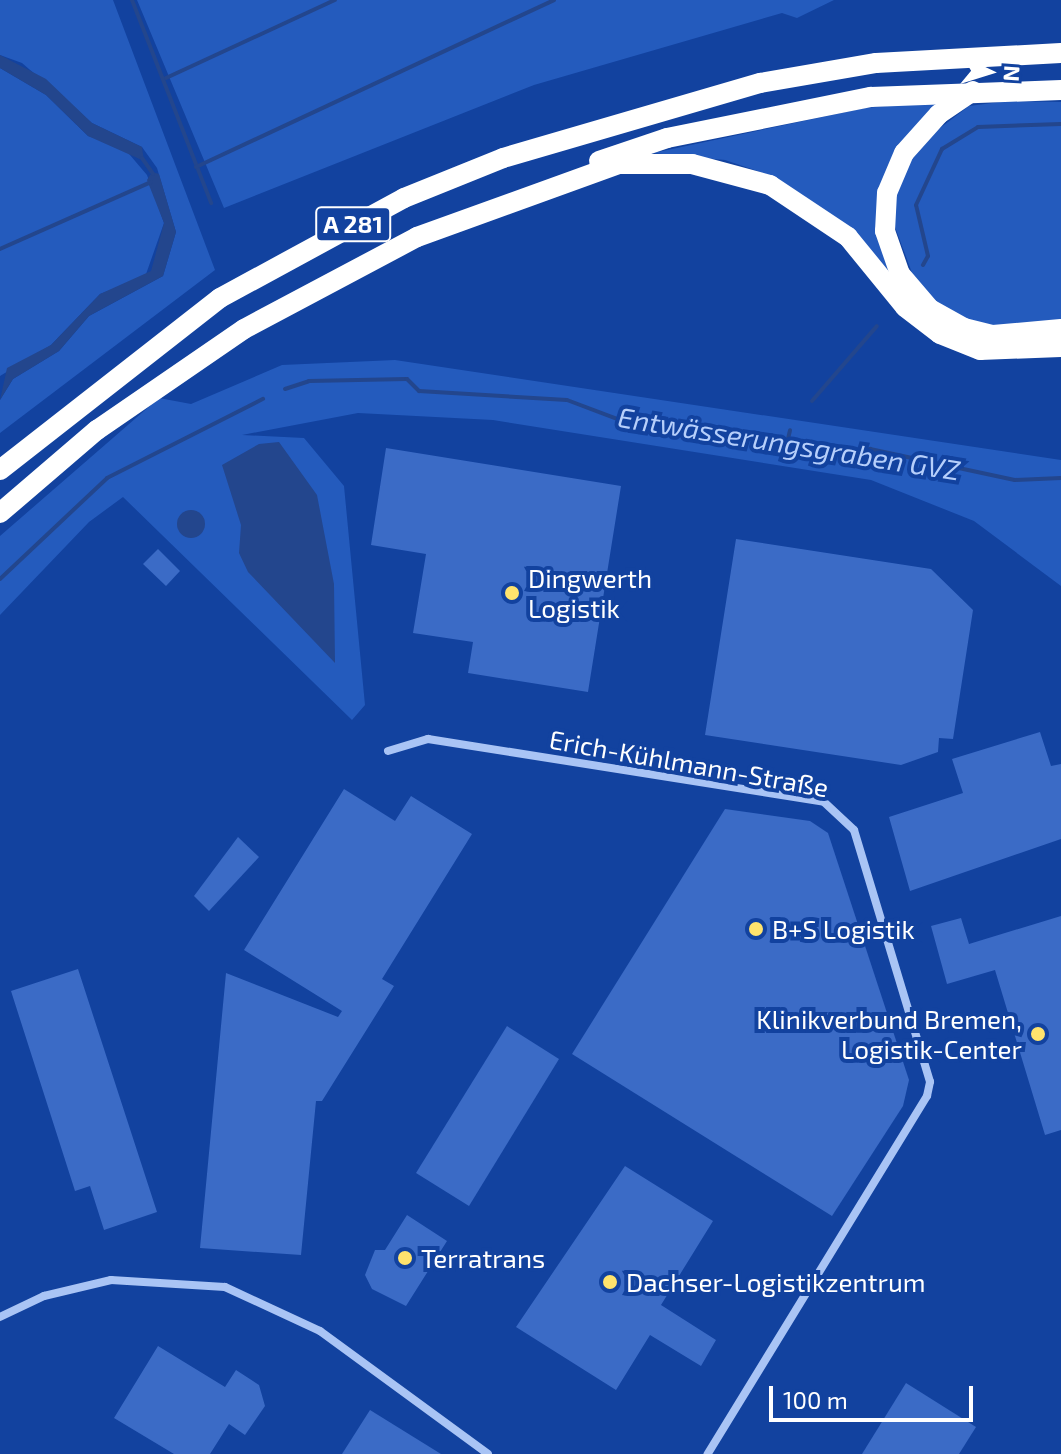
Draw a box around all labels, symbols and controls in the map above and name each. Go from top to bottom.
north arrow [949,32,1029,112]
text: N [999,65,1026,82]
road number: A 281 [313,204,393,244]
water label: Entwässerungsgraben GVZ [616,399,962,487]
place label: Dingwerth Logistik [528,562,652,624]
marker: Dingwerth Logistik [503,584,521,602]
street label: Erich-Kühlmann-Straße [547,723,831,803]
place label: B+S Logistik [772,913,915,945]
marker: B+S Logistik [747,920,765,938]
place label: Klinikverbund Bremen, Logistik-Center [756,1003,1022,1064]
marker: Klinikverbund Bremen, Logistik-Center [1029,1025,1047,1043]
place label: Terratrans [421,1242,545,1274]
marker: Terratrans [396,1249,414,1267]
place label: Dachser-Logistikzentrum [626,1266,925,1298]
marker: Dachser-Logistikzentrum [601,1273,619,1291]
scale bar [773,1370,977,1420]
text: 100 m [783,1385,848,1414]

